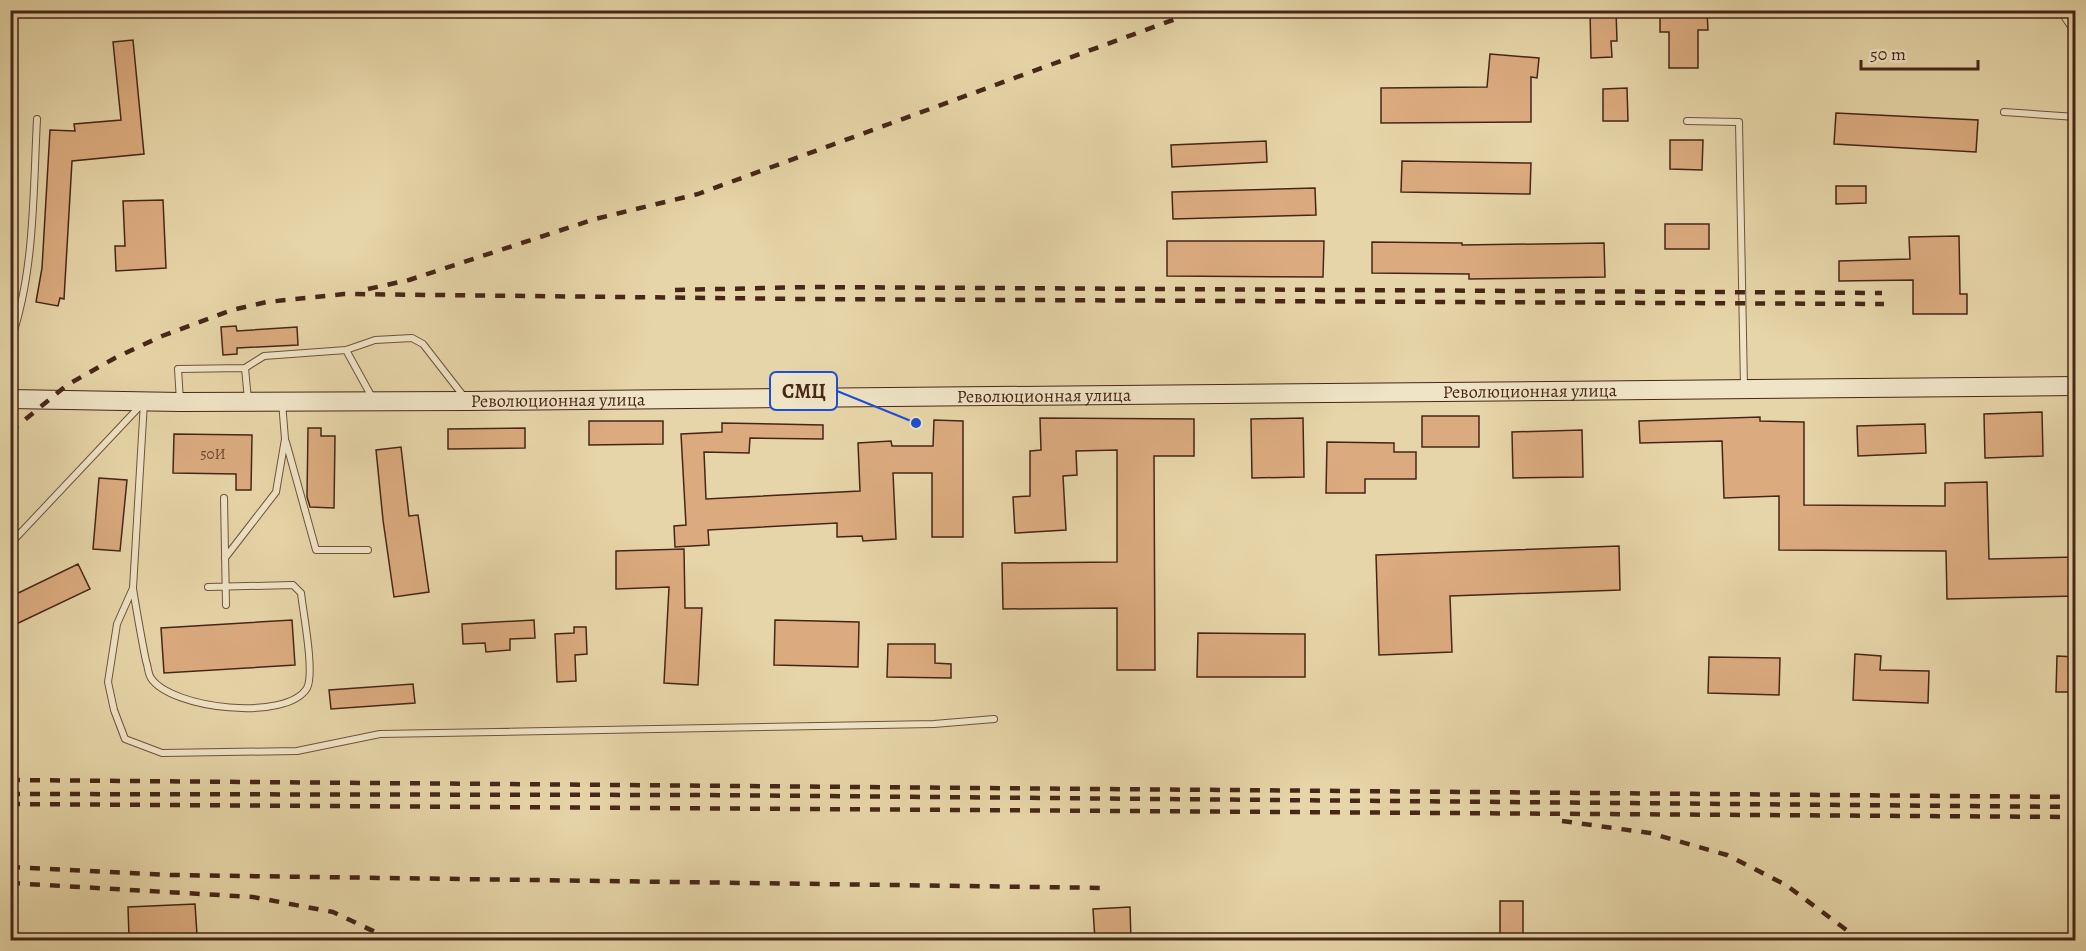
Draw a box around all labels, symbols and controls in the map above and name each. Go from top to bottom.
scale bar [1861,33,1978,71]
text: 50 m [1870,42,1906,66]
callout: СМЦ [770,372,837,410]
text: СМЦ [782,378,826,405]
street label: Революционная улица [1443,378,1618,404]
street label: Революционная улица [957,383,1132,408]
street label: Революционная улица [471,387,646,413]
house number: 50И [200,444,226,464]

